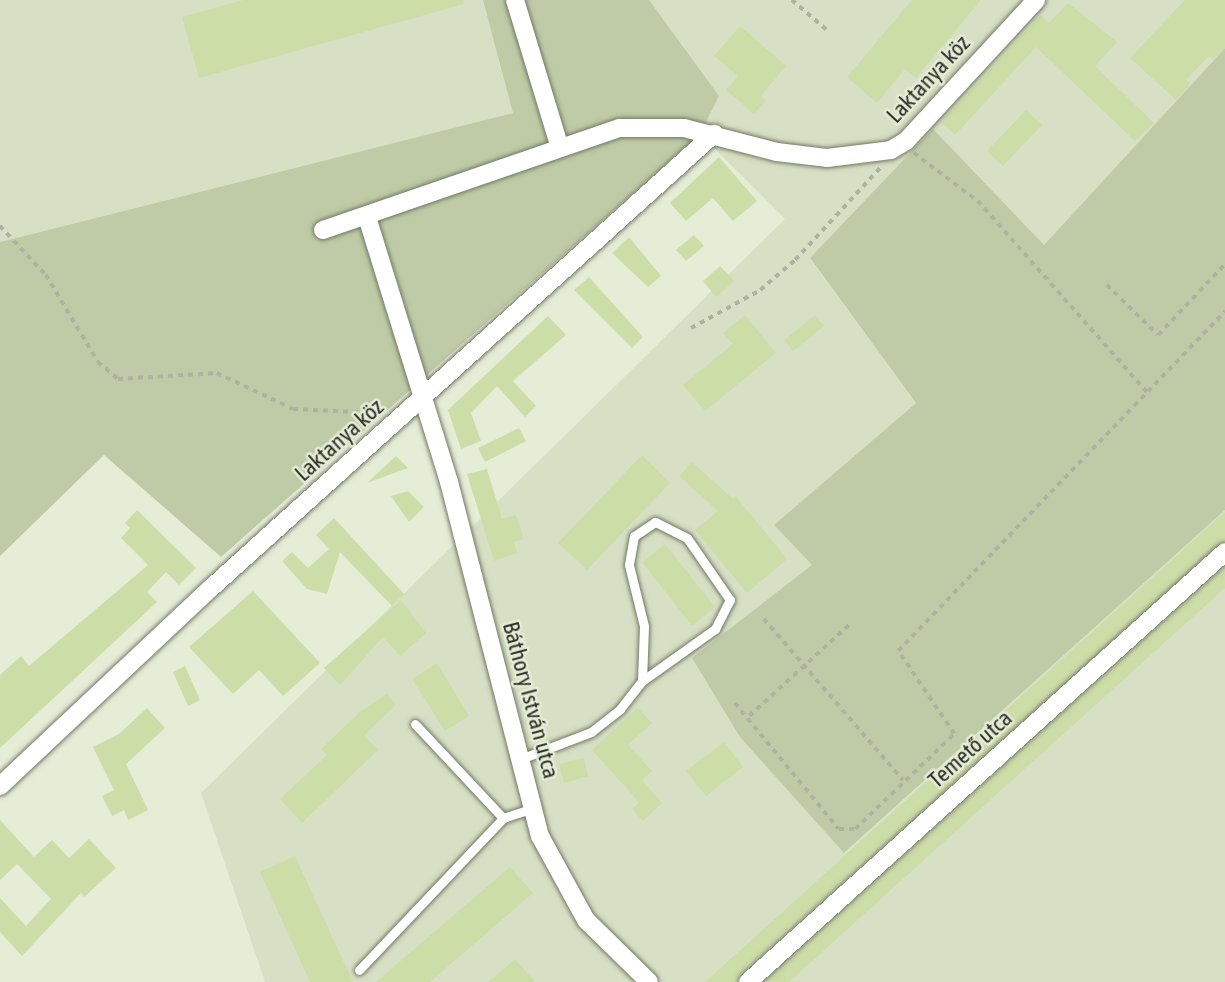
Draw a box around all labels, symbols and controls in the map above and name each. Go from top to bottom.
street label: Laktanya köz [880,29,976,129]
street label: Laktanya köz [289,393,389,487]
street label: Báthory István utca [497,619,565,781]
street label: Temető utca [922,704,1018,794]

